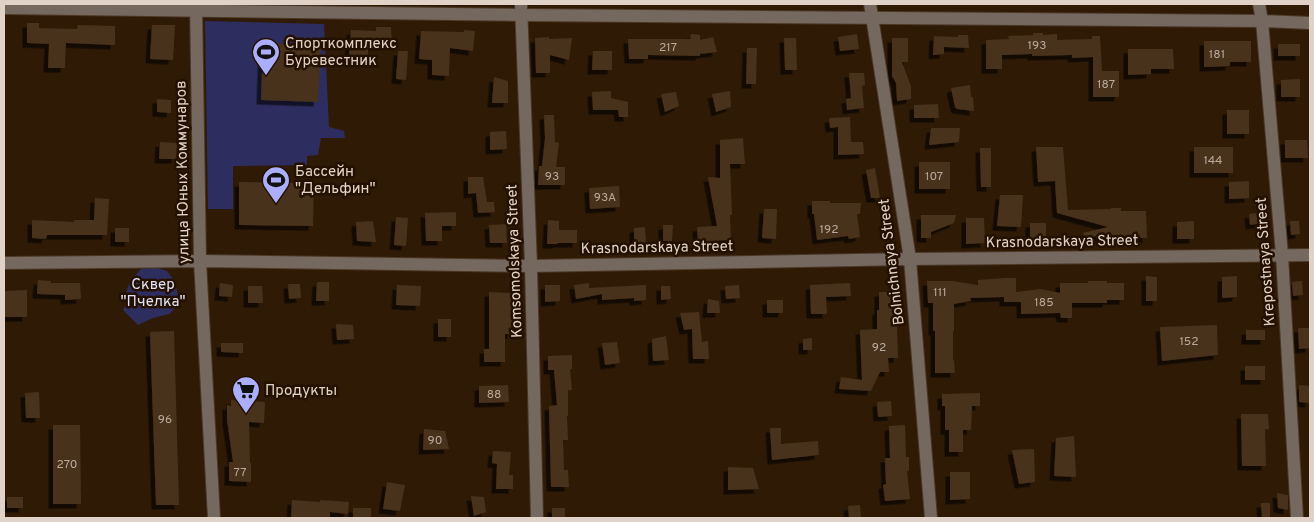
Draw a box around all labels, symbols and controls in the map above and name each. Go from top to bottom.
place label: Cпорткомплекс Буревестник [285,35,397,71]
sports icon: Cпорткомплекс Буревестник [251,37,281,76]
house number: 193 [1028,38,1046,54]
house number: 217 [659,40,677,56]
house number: 181 [1209,47,1225,63]
house number: 187 [1097,77,1115,93]
street label: улица Юных Коммунаров [172,80,195,264]
house number: 144 [1203,153,1223,169]
place label: Бассейн "Дельфин" [295,163,376,199]
sports icon: Бассейн "Дельфин" [261,165,291,204]
house number: 93 [545,169,559,185]
house number: 107 [925,169,943,185]
street label: Komsomolskaya Street [503,184,528,338]
house number: 93А [594,190,616,206]
street label: Bolnichnaya Street [875,197,910,326]
street label: Krepostnaya Street [1253,197,1280,327]
house number: 192 [820,222,838,238]
street label: Krasnodarskaya Street [986,232,1139,253]
street label: Krasnodarskaya Street [581,238,734,259]
park label: Сквер "Пчелка" [120,276,186,312]
house number: 111 [933,285,947,301]
house number: 185 [1034,295,1054,311]
house number: 152 [1179,334,1199,350]
house number: 92 [872,340,886,356]
supermarket icon: Продукты [231,375,261,414]
place label: Продукты [265,382,337,401]
house number: 88 [487,387,501,403]
house number: 96 [158,412,172,428]
house number: 90 [428,433,442,449]
house number: 270 [57,457,77,473]
house number: 77 [234,465,246,481]

